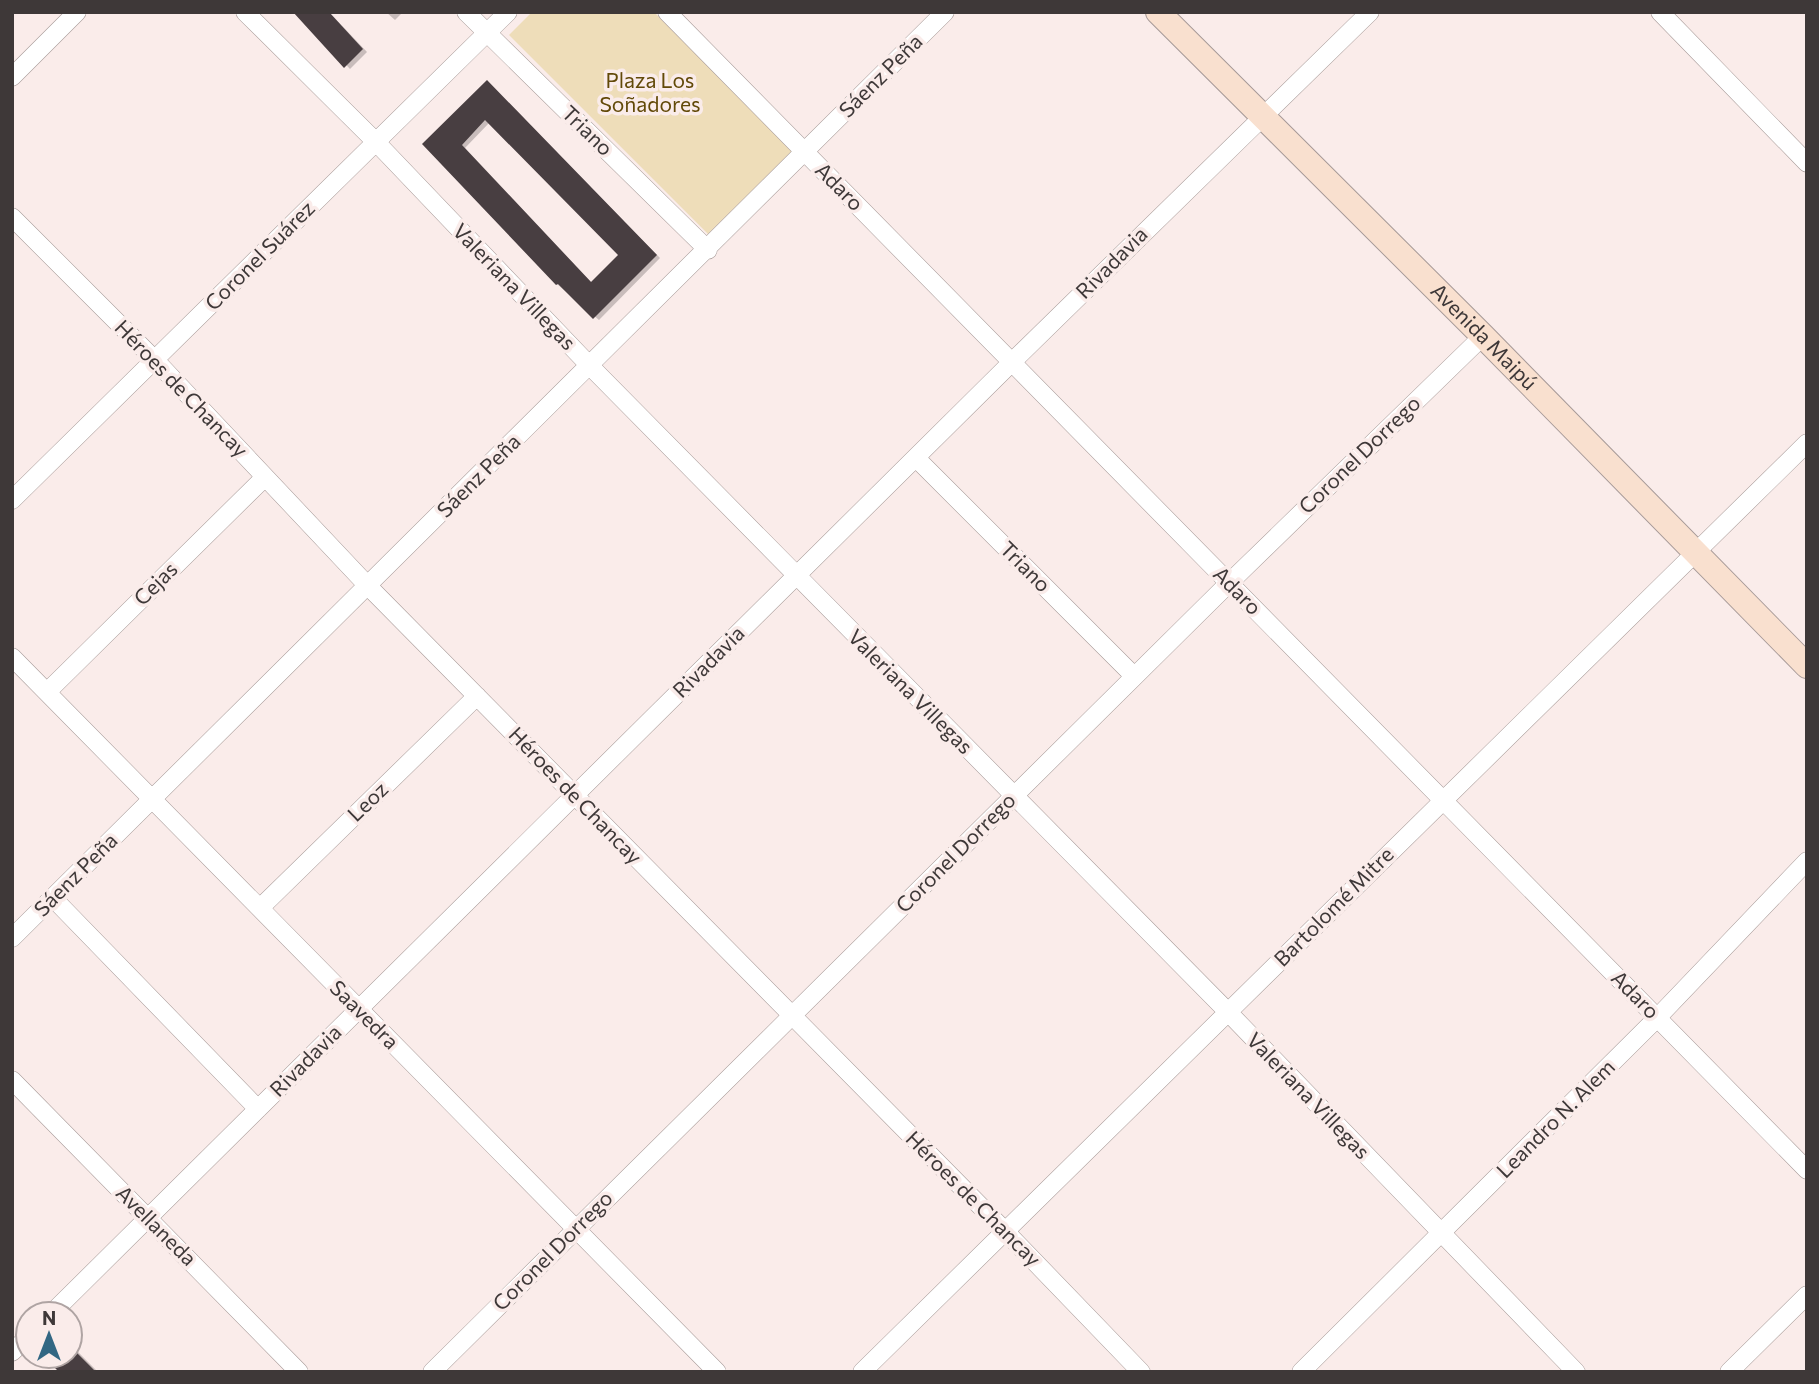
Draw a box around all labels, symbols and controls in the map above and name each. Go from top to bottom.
street label: Sáenz Peña [833,28,927,122]
park label: Plaza Los Soñadores [599,67,701,116]
street label: Triano [557,100,619,160]
street label: Adaro [811,157,869,215]
street label: Coronel Suárez [199,195,319,315]
street label: Valeriana Villegas [448,218,582,354]
street label: Rivadavia [1070,221,1152,303]
street label: Avenida Maipú [1426,277,1543,395]
street label: Héroes de Chancay [110,314,254,462]
street label: Coronel Dorrego [1293,390,1425,518]
street label: Sáenz Peña [431,428,525,522]
street label: Triano [996,536,1056,596]
street label: Cejas [128,556,182,610]
street label: Adaro [1209,561,1267,619]
street label: Rivadavia [667,620,749,702]
street label: Valeriana Villegas [844,623,979,758]
street label: Héroes de Chancay [504,721,648,869]
street label: Leoz [342,776,392,826]
street label: Coronel Dorrego [890,787,1020,917]
street label: Sáenz Peña [28,827,122,921]
street label: Bartolomé Mitre [1268,841,1398,971]
street label: Adaro [1607,965,1665,1023]
street label: Saavedra [326,974,405,1053]
street label: Rivadavia [264,1019,346,1101]
street label: Valeriana Villegas [1242,1027,1376,1163]
street label: Leandro N. Alem [1491,1054,1619,1182]
street label: Héroes de Chancay [901,1125,1047,1271]
street label: Avellaneda [112,1180,202,1270]
street label: Coronel Dorrego [487,1185,617,1315]
north arrow [14,1300,84,1370]
text: N [42,1306,56,1329]

